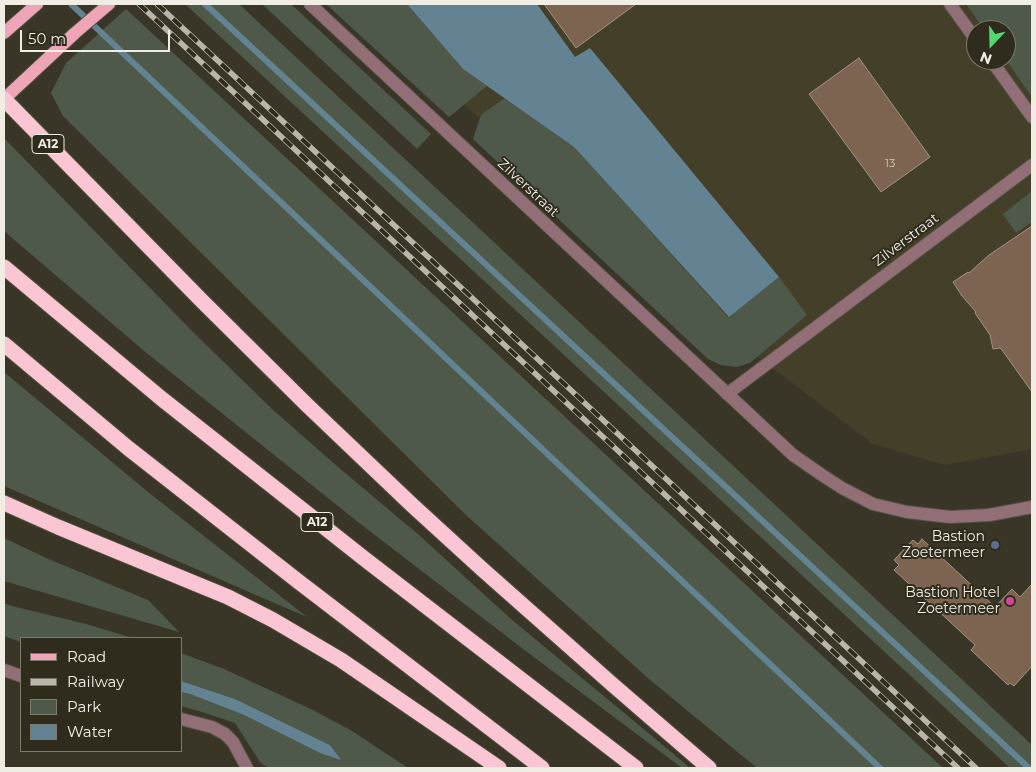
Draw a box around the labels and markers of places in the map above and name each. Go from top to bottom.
place label: Bastion Zoetermeer [902,529,985,562]
marker: Bastion Zoetermeer [989,539,1001,551]
place label: Bastion Hotel Zoetermeer [905,585,1000,618]
marker: Bastion Hotel Zoetermeer [1004,595,1016,607]

